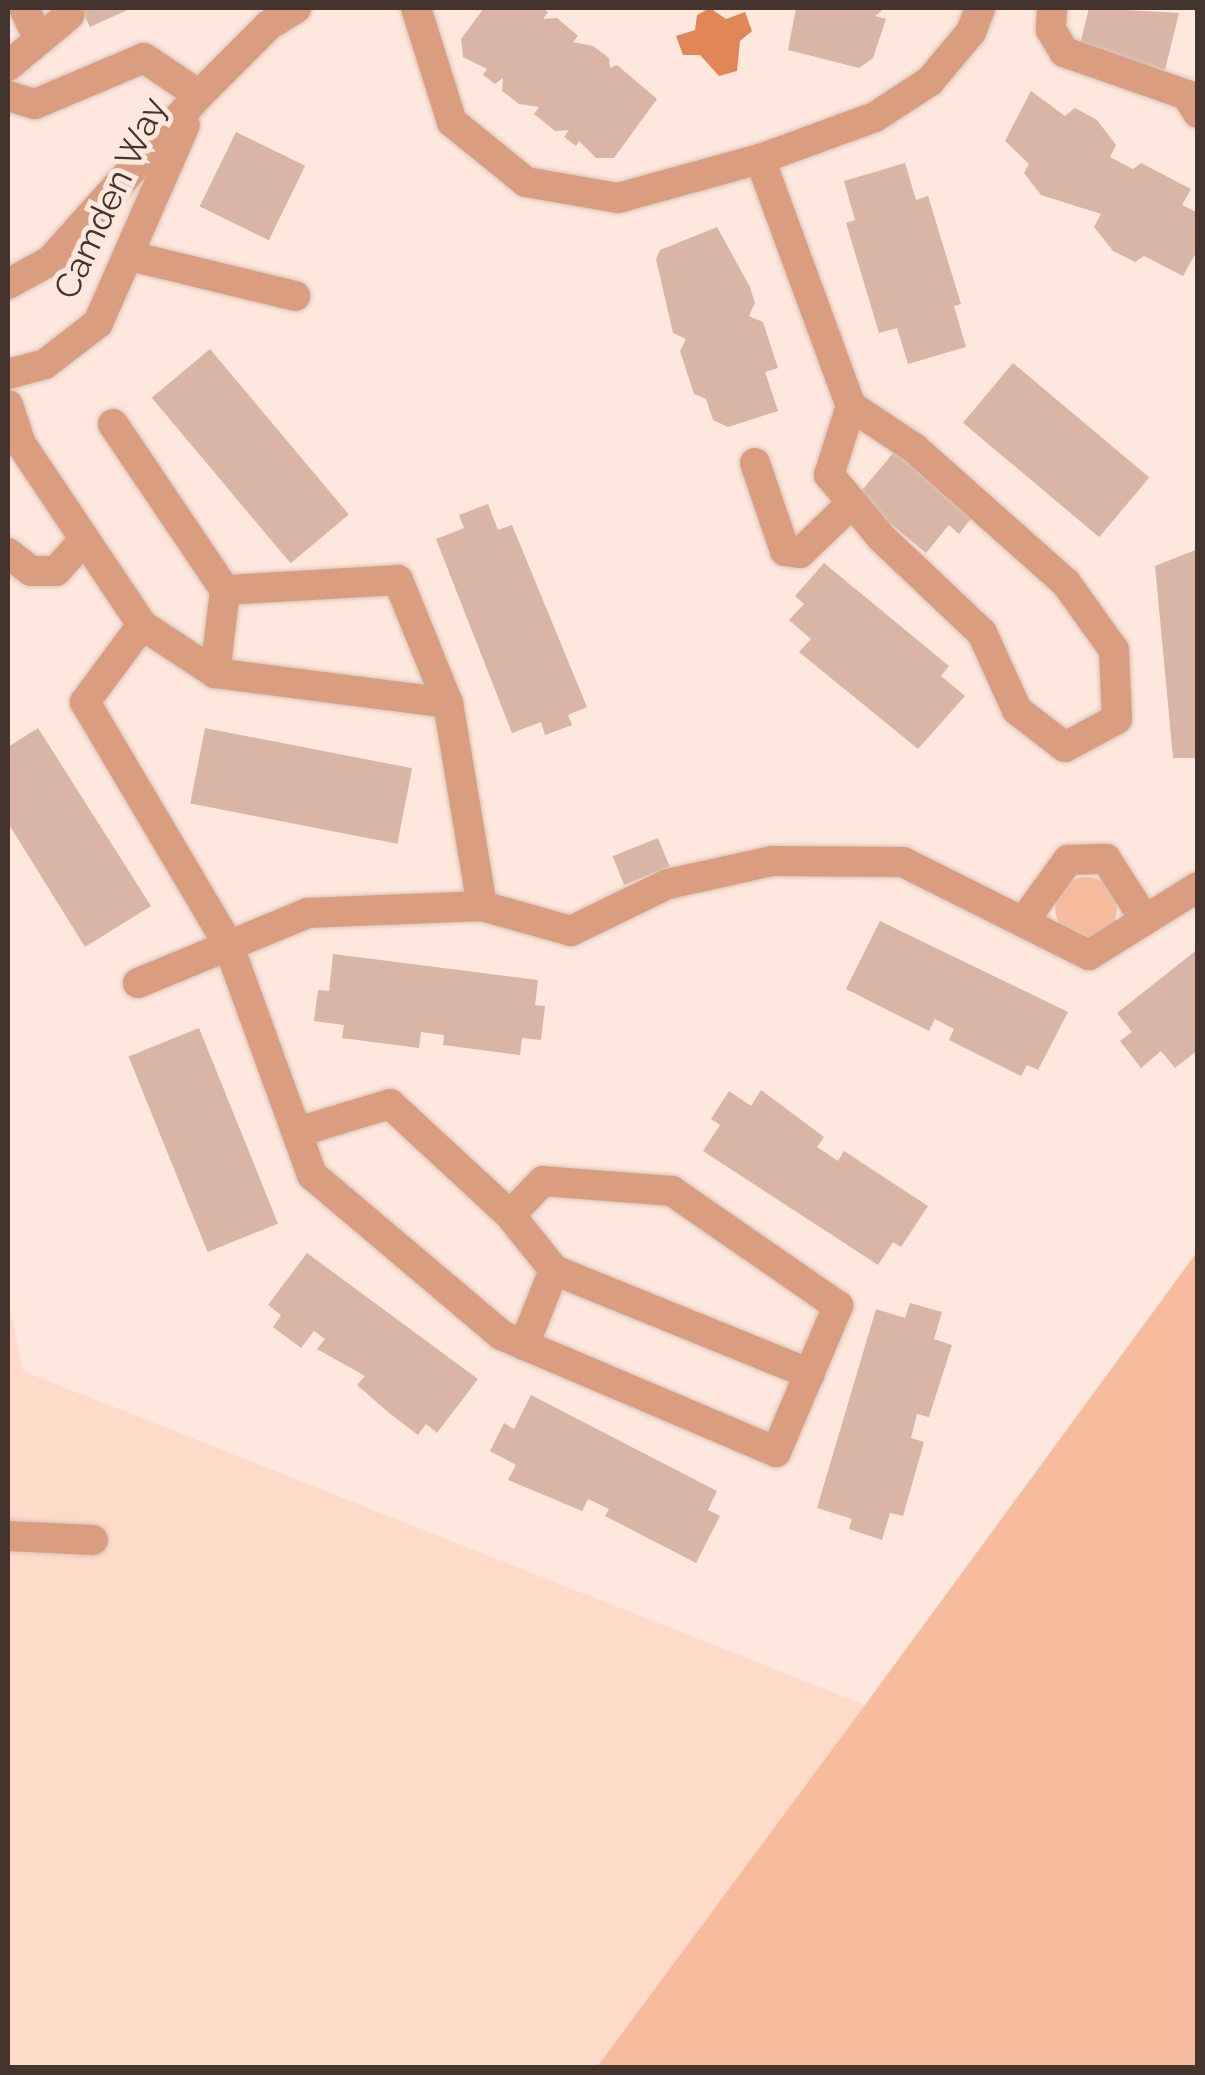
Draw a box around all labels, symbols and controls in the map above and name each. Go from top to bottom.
street label: Camden Way [45,90,175,306]

